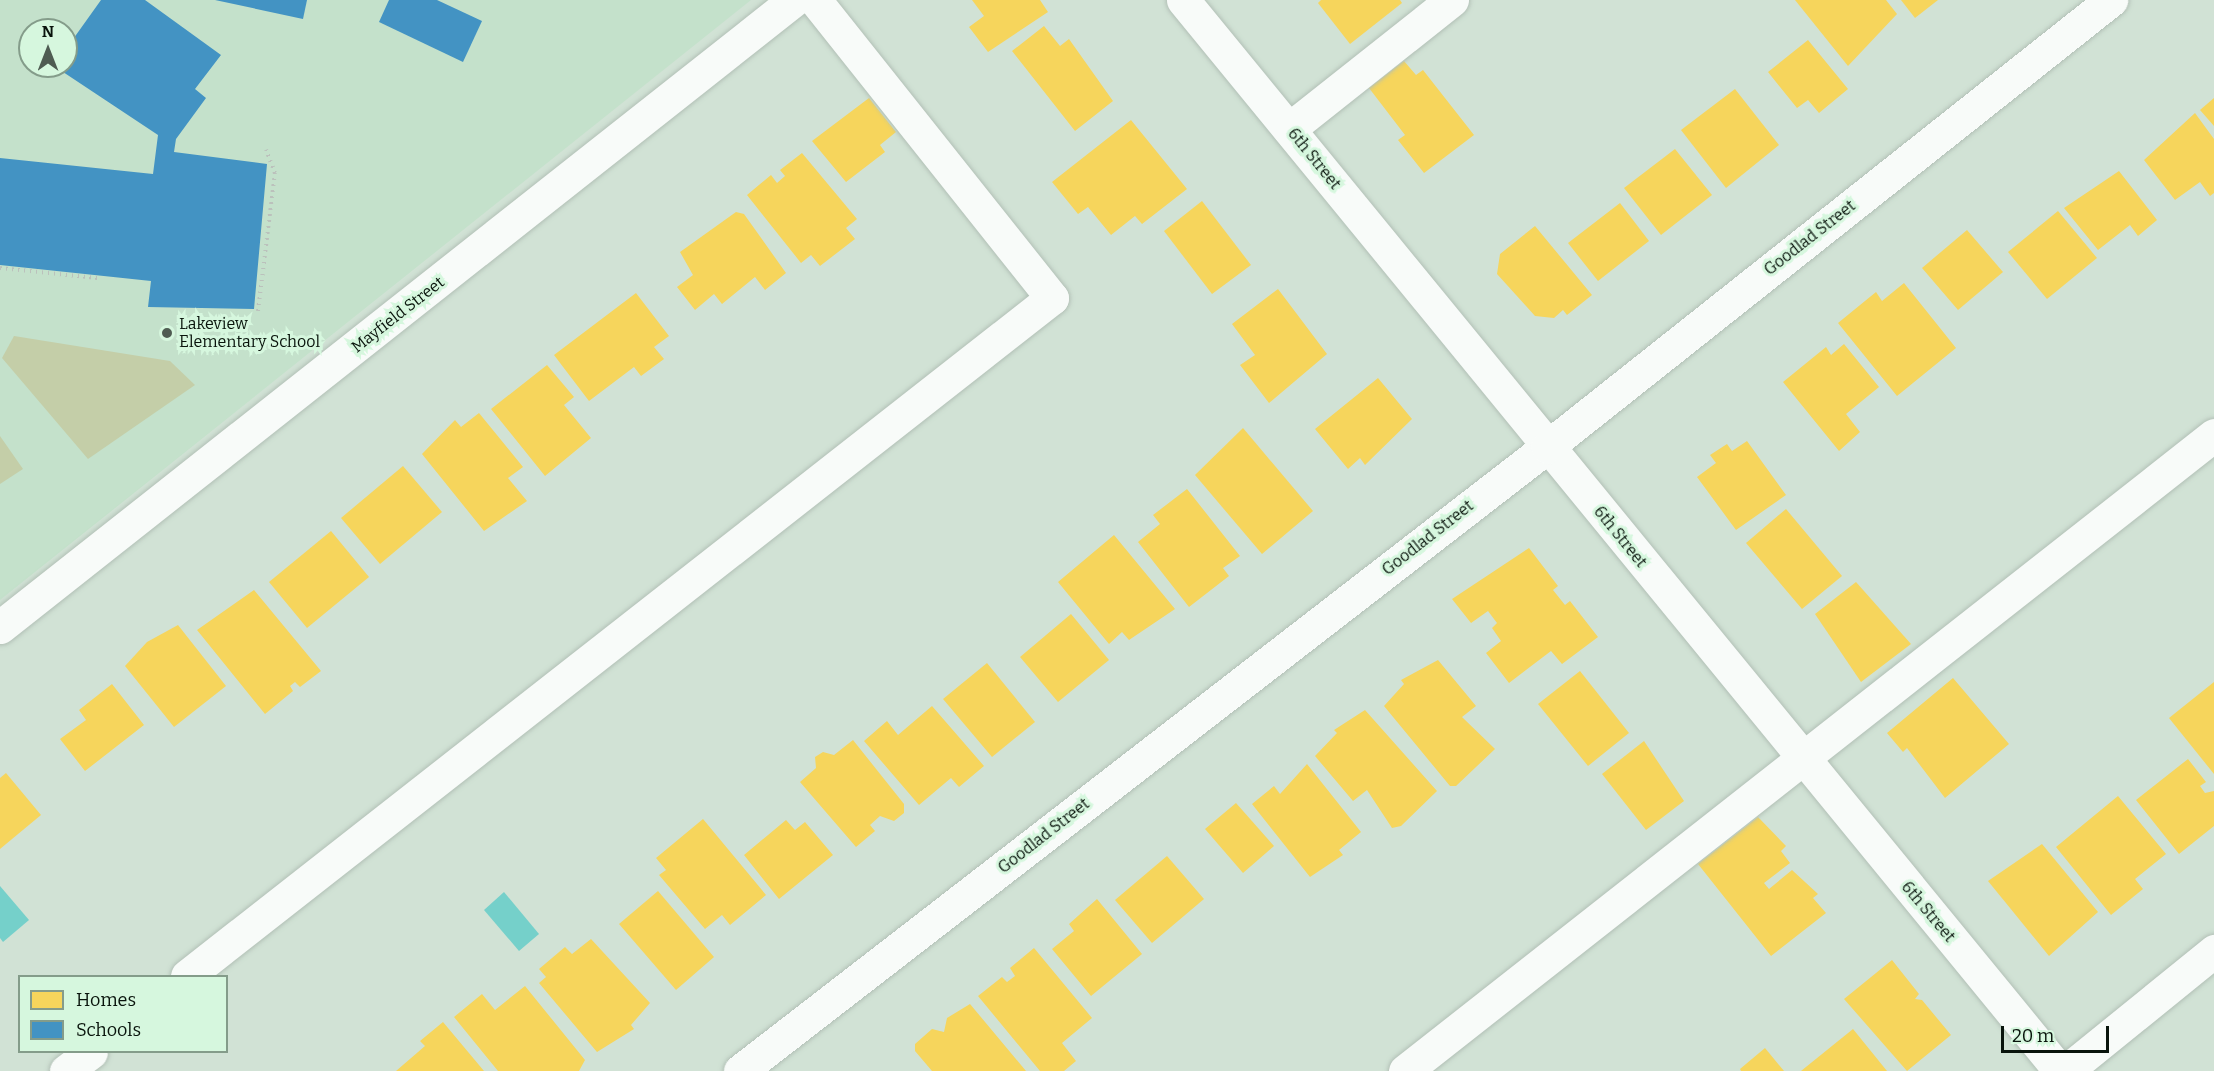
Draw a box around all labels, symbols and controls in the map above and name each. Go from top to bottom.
north arrow [18,18,78,78]
text: N [42,22,54,41]
street label: 6th Street [1283,124,1345,194]
street label: Goodlad Street [1760,196,1860,280]
street label: Mayfield Street [348,273,448,357]
place label: Lakeview Elementary School [179,314,320,352]
marker: Lakeview Elementary School [160,326,174,340]
street label: Goodlad Street [1378,496,1478,580]
street label: 6th Street [1589,502,1651,572]
street label: Goodlad Street [994,794,1094,878]
street label: 6th Street [1897,878,1959,946]
legend [18,975,228,1053]
text: Homes [76,989,136,1011]
scale bar [2004,1014,2112,1052]
text: Schools [76,1019,141,1041]
text: 20 m [2012,1025,2054,1047]

